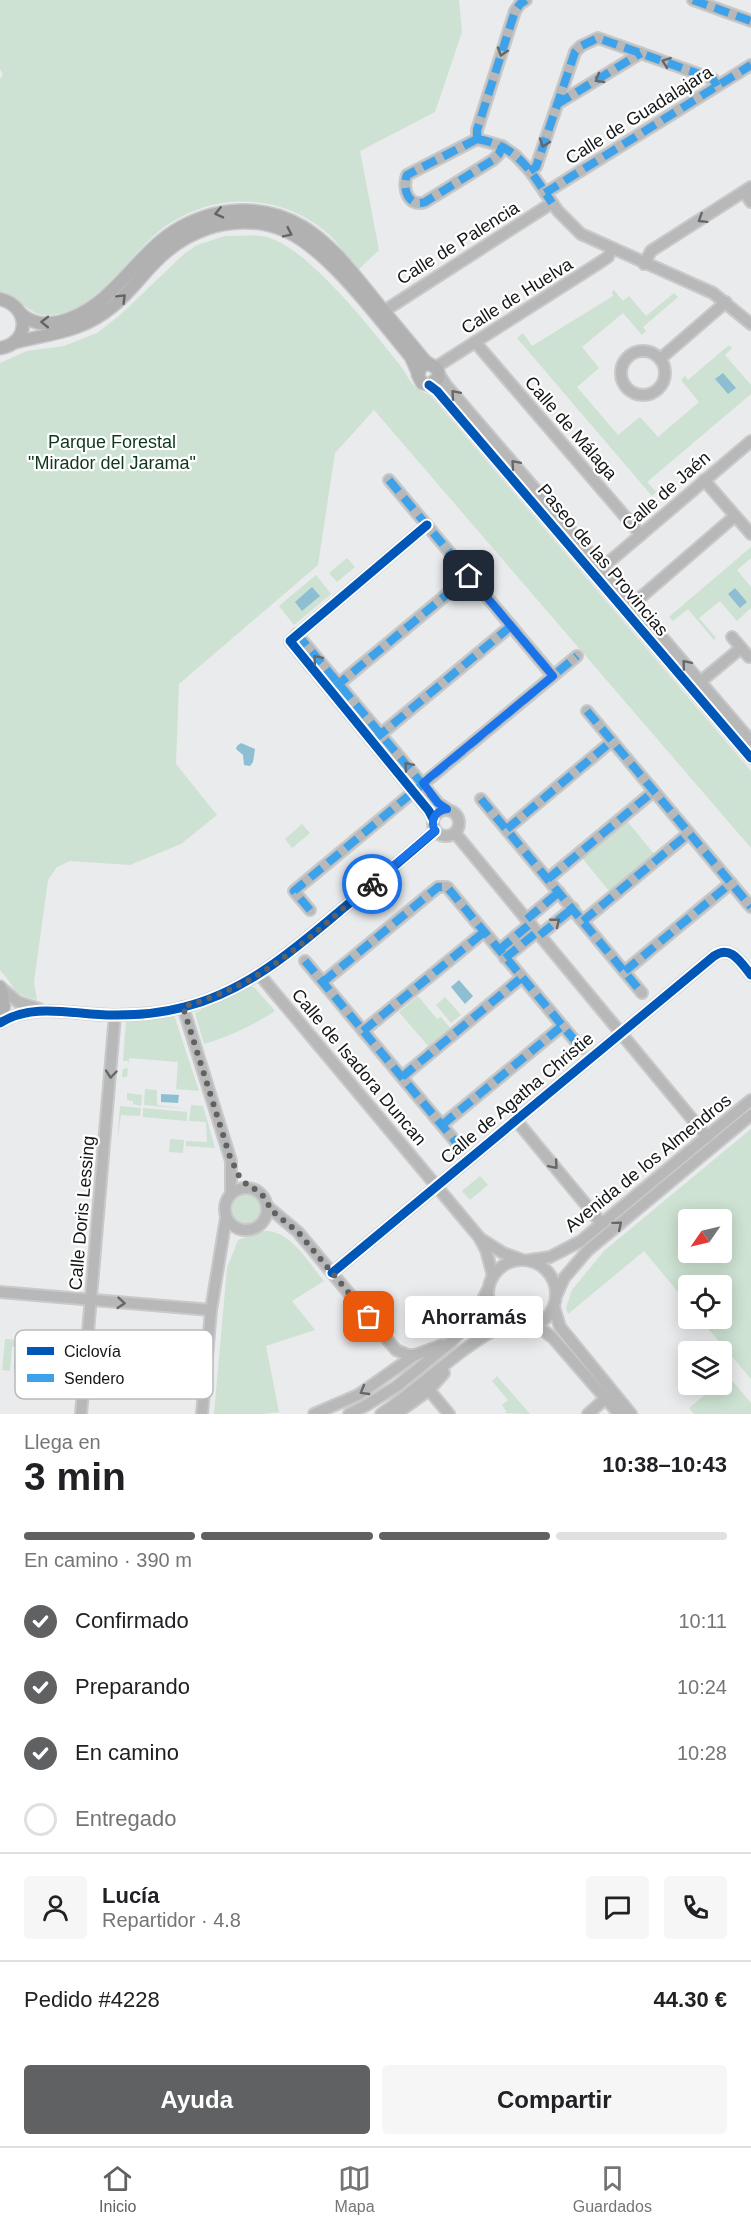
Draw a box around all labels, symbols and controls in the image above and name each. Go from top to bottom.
one-way arrow [497,46,509,57]
one-way arrow [661,57,671,70]
street label: Calle de Guadalajara [562,61,717,168]
one-way arrow [595,71,605,83]
one-way arrow [539,137,551,148]
street label: Calle de Palencia [393,197,524,289]
one-way arrow [214,206,224,219]
one-way arrow [698,212,709,223]
one-way arrow [282,225,293,237]
street label: Calle de Huelva [458,253,577,338]
one-way arrow [114,294,125,305]
one-way arrow [40,316,49,329]
street label: Calle de Málaga [521,372,622,484]
one-way arrow [451,390,462,401]
park label: Parque Forestal "Mirador del Jarama" [28,432,196,473]
street label: Calle de Jaén [618,447,714,535]
one-way arrow [511,460,522,471]
street label: Paseo de las Provincias [534,480,672,640]
pin [443,550,494,601]
icon: home [452,559,485,592]
one-way arrow [314,655,325,666]
one-way arrow [682,660,693,671]
one-way arrow [404,762,415,773]
courier [342,854,402,914]
icon: bike [356,868,389,901]
one-way arrow [549,918,560,929]
street label: Calle de Isadora Duncan [288,985,430,1149]
street label: Calle de Agatha Christie [437,1028,597,1168]
one-way arrow [105,1069,118,1078]
street label: Avenida de los Almendros [561,1090,735,1236]
street label: Calle Doris Lessing [65,1135,99,1291]
one-way arrow [546,1159,557,1170]
north arrow [678,1209,732,1263]
map controls [678,1209,732,1395]
one-way arrow [611,1221,622,1232]
button: locate [678,1275,732,1329]
pin [343,1291,394,1342]
one-way arrow [116,1296,126,1309]
callout: Ahorramás [405,1296,543,1338]
icon: bag [352,1300,385,1333]
text: Ahorramás [421,1306,527,1328]
legend [15,1330,213,1399]
button: layers [678,1341,732,1395]
text: Ciclovía [64,1343,121,1360]
text: Sendero [64,1370,125,1387]
one-way arrow [360,1384,370,1395]
text: Llega en [24,1431,101,1453]
text: 10:38–10:43 [602,1452,727,1477]
text: 3 min [24,1455,126,1498]
text: En camino · 390 m [24,1549,192,1571]
icon: check [24,1605,57,1638]
text: Confirmado [75,1608,189,1633]
text: 10:11 [678,1610,727,1632]
icon: check [24,1671,57,1704]
text: Preparando [75,1674,190,1699]
text: 10:24 [677,1676,727,1698]
icon: check [24,1737,57,1770]
text: En camino [75,1740,179,1765]
text: 10:28 [677,1742,727,1764]
text: Entregado [75,1806,177,1831]
button: person [24,1876,87,1939]
button: chat [586,1876,649,1939]
button: phone [664,1876,727,1939]
text: Lucía [102,1883,159,1908]
text: Repartidor · 4.8 [102,1909,241,1931]
text: Pedido #4228 [24,1987,160,2012]
text: 44.30 € [654,1987,727,2012]
button: Ayuda [24,2065,370,2134]
button: Compartir [382,2065,727,2134]
tab: Inicio [99,2162,136,2216]
tab: Mapa [335,2162,375,2216]
tab: Guardados [573,2162,652,2216]

